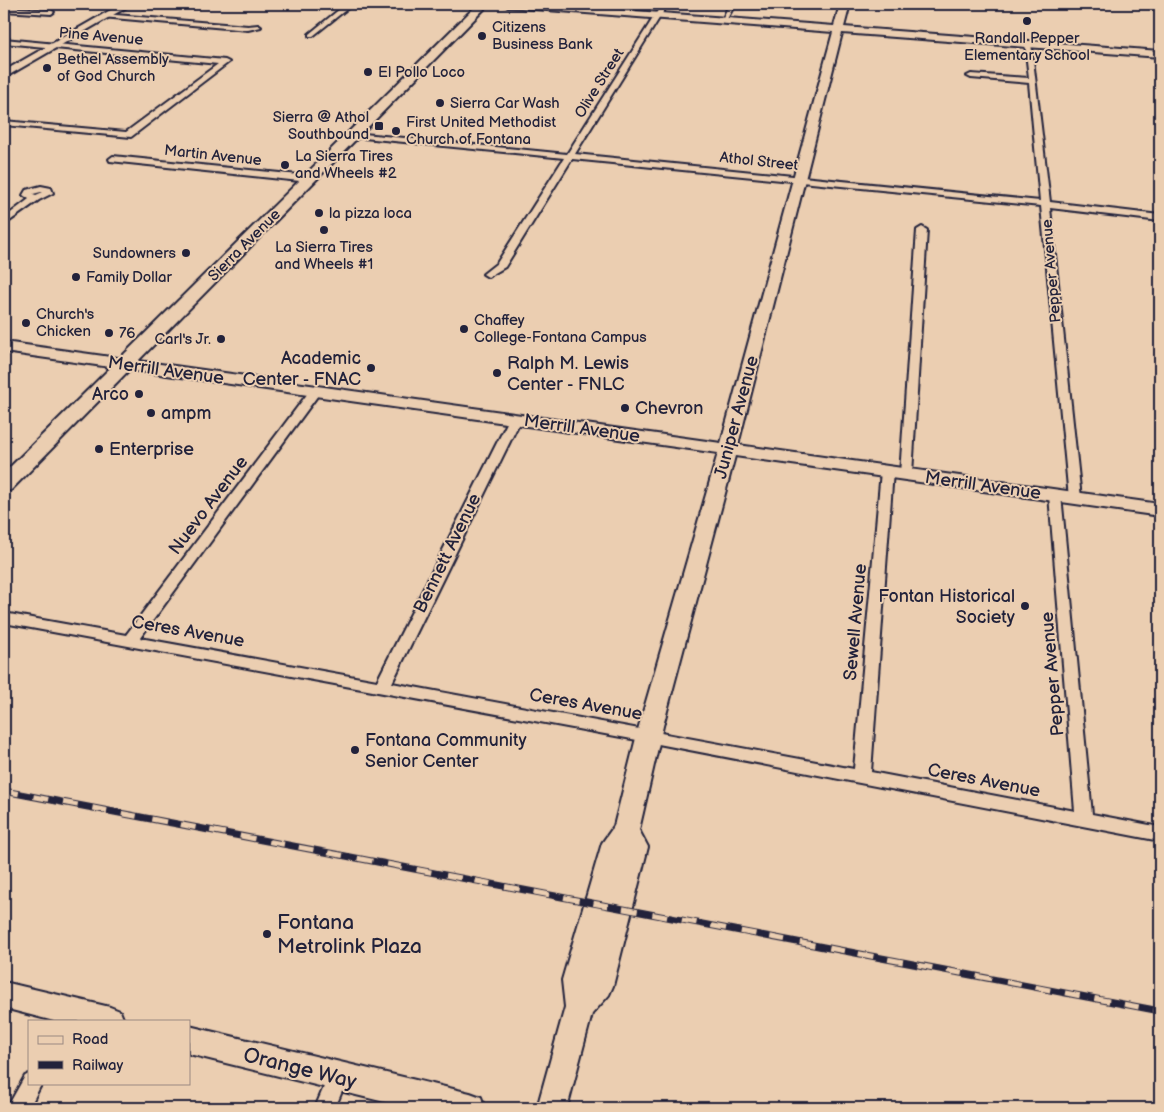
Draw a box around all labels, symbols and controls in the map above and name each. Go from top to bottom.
marker: Randall Pepper Elementary School [1021,15,1033,27]
place label: Citizens Business Bank [492,18,593,54]
street label: Pine Avenue [58,23,144,50]
place label: Randall Pepper Elementary School [964,29,1090,65]
marker: Citizens Business Bank [476,30,488,42]
street label: Olive Street [571,45,629,122]
place label: Bethel Assembly of God Church [57,50,169,86]
marker: Bethel Assembly of God Church [41,62,53,74]
place label: El Pollo Loco [378,63,465,82]
marker: El Pollo Loco [362,66,374,78]
place label: Sierra Car Wash [450,94,560,113]
marker: Sierra Car Wash [434,97,446,109]
place label: Sierra @ Athol Southbound [273,108,369,144]
place label: First United Methodist Church of Fontana [406,113,556,149]
marker: Sierra @ Athol Southbound [373,120,385,132]
marker: First United Methodist Church of Fontana [390,125,402,137]
street label: Martin Avenue [163,141,263,170]
place label: La Sierra Tires and Wheels #2 [295,147,397,183]
street label: Athol Street [719,148,800,175]
marker: La Sierra Tires and Wheels #2 [279,159,291,171]
place label: la pizza loca [329,204,412,223]
street label: Sierra Avenue [204,205,285,286]
marker: la pizza loca [313,207,325,219]
street label: Pepper Avenue [1038,218,1065,324]
marker: La Sierra Tires and Wheels #1 [318,224,330,236]
place label: La Sierra Tires and Wheels #1 [275,238,374,274]
place label: Sundowners [93,244,177,263]
marker: Sundowners [180,247,192,259]
place label: Family Dollar [86,268,172,287]
marker: Family Dollar [70,271,82,283]
place label: Church's Chicken [36,305,95,341]
place label: Chaffey College-Fontana Campus [474,311,647,347]
marker: Church's Chicken [20,317,32,329]
marker: Chaffey College-Fontana Campus [458,323,470,335]
place label: 76 [119,324,136,343]
marker: 76 [103,327,115,339]
place label: Carl's Jr. [154,330,211,349]
marker: Carl's Jr. [215,333,227,345]
place label: Academic Center - FNAC [243,348,361,390]
street label: Merrill Avenue [107,352,225,389]
place label: Ralph M. Lewis Center - FNLC [507,353,629,395]
street label: Juniper Avenue [710,353,763,481]
marker: Academic Center - FNAC [365,362,377,374]
marker: Ralph M. Lewis Center - FNLC [491,367,503,379]
place label: Arco [92,384,129,405]
marker: Arco [133,388,145,400]
place label: Chevron [635,398,704,419]
marker: Chevron [619,402,631,414]
place label: ampm [161,403,211,424]
marker: ampm [145,407,157,419]
street label: Merrill Avenue [523,410,641,447]
place label: Enterprise [109,439,194,460]
marker: Enterprise [93,443,105,455]
street label: Nuevo Avenue [164,452,253,559]
street label: Merrill Avenue [924,467,1042,504]
street label: Bennett Avenue [409,490,486,616]
street label: Sewell Avenue [840,562,871,681]
place label: Fontan Historical Society [878,586,1016,628]
marker: Fontan Historical Society [1019,600,1031,612]
street label: Ceres Avenue [130,611,246,652]
street label: Pepper Avenue [1037,611,1068,737]
street label: Ceres Avenue [528,684,644,725]
place label: Fontana Community Senior Center [365,730,528,772]
marker: Fontana Community Senior Center [349,744,361,756]
street label: Ceres Avenue [926,759,1042,802]
place label: Fontana Metrolink Plaza [277,910,422,959]
marker: Fontana Metrolink Plaza [261,928,273,940]
legend [28,1020,190,1084]
text: Road [72,1030,108,1049]
street label: Orange Way [241,1042,360,1095]
text: Railway [72,1056,123,1075]

